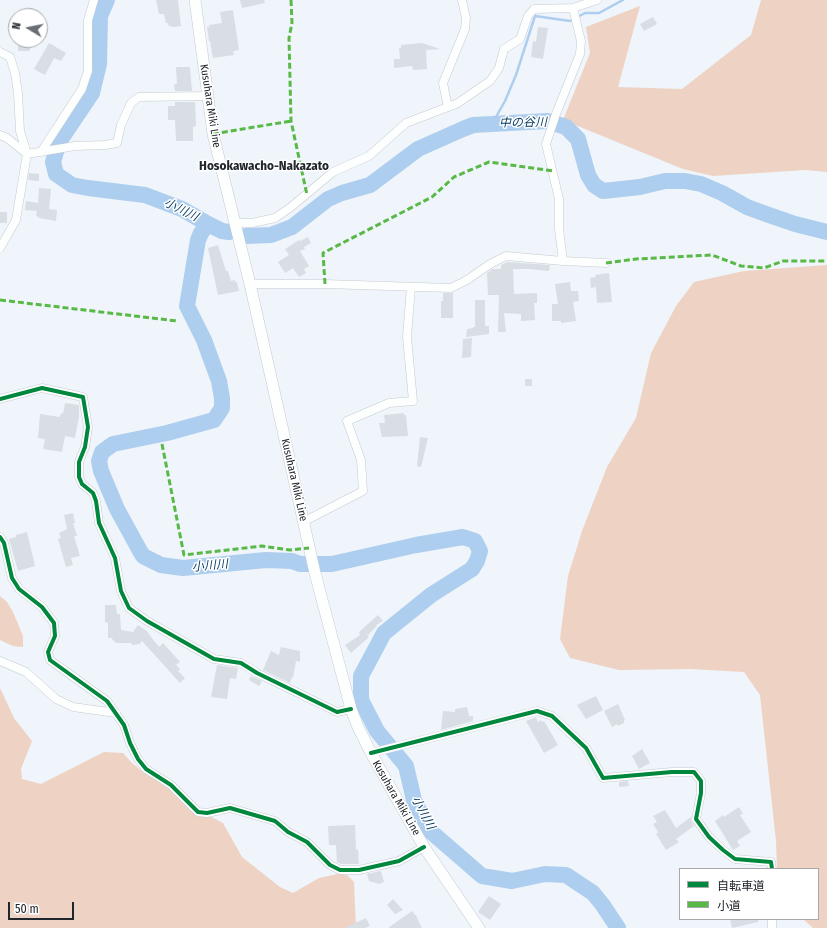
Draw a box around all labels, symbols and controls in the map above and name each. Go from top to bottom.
north arrow [8,8,48,48]
text: N [10,22,24,30]
street label: Kusuhara Miki Line [197,63,223,149]
water label: 中の谷川 [499,115,547,131]
district label: Hosokawacho-Nakazato [199,158,329,174]
water label: 小川川 [162,196,200,224]
street label: Kusuhara Miki Line [278,437,310,523]
water label: 小川川 [191,557,229,575]
street label: Kusuhara Miki Line [369,758,423,838]
water label: 小川川 [408,794,438,832]
legend [679,868,819,920]
text: 自転車道 [717,879,765,893]
scale bar [10,894,76,920]
text: 小道 [717,899,741,913]
text: 50 m [15,902,39,916]

